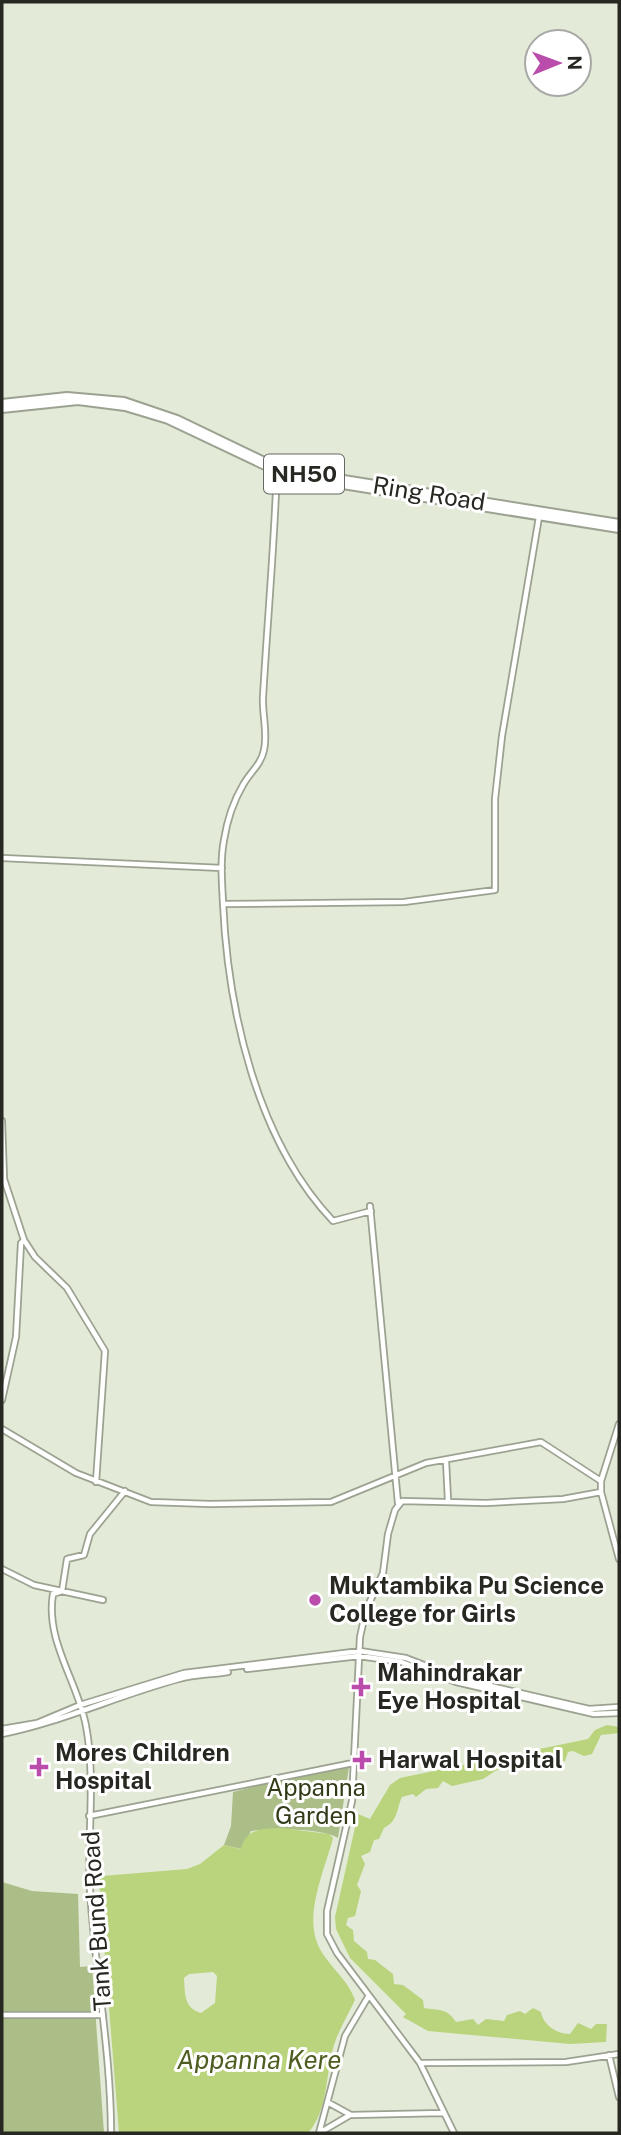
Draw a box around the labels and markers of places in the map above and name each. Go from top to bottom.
place label: Muktambika Pu Science College for Girls [329,1571,604,1627]
marker: Muktambika Pu Science College for Girls [307,1592,323,1608]
place label: Mahindrakar Eye Hospital [377,1658,523,1714]
marker: Mahindrakar Eye Hospital [351,1677,371,1697]
place label: Mores Children Hospital [55,1738,230,1794]
place label: Harwal Hospital [378,1745,563,1773]
marker: Harwal Hospital [352,1750,372,1770]
marker: Mores Children Hospital [29,1757,49,1777]

